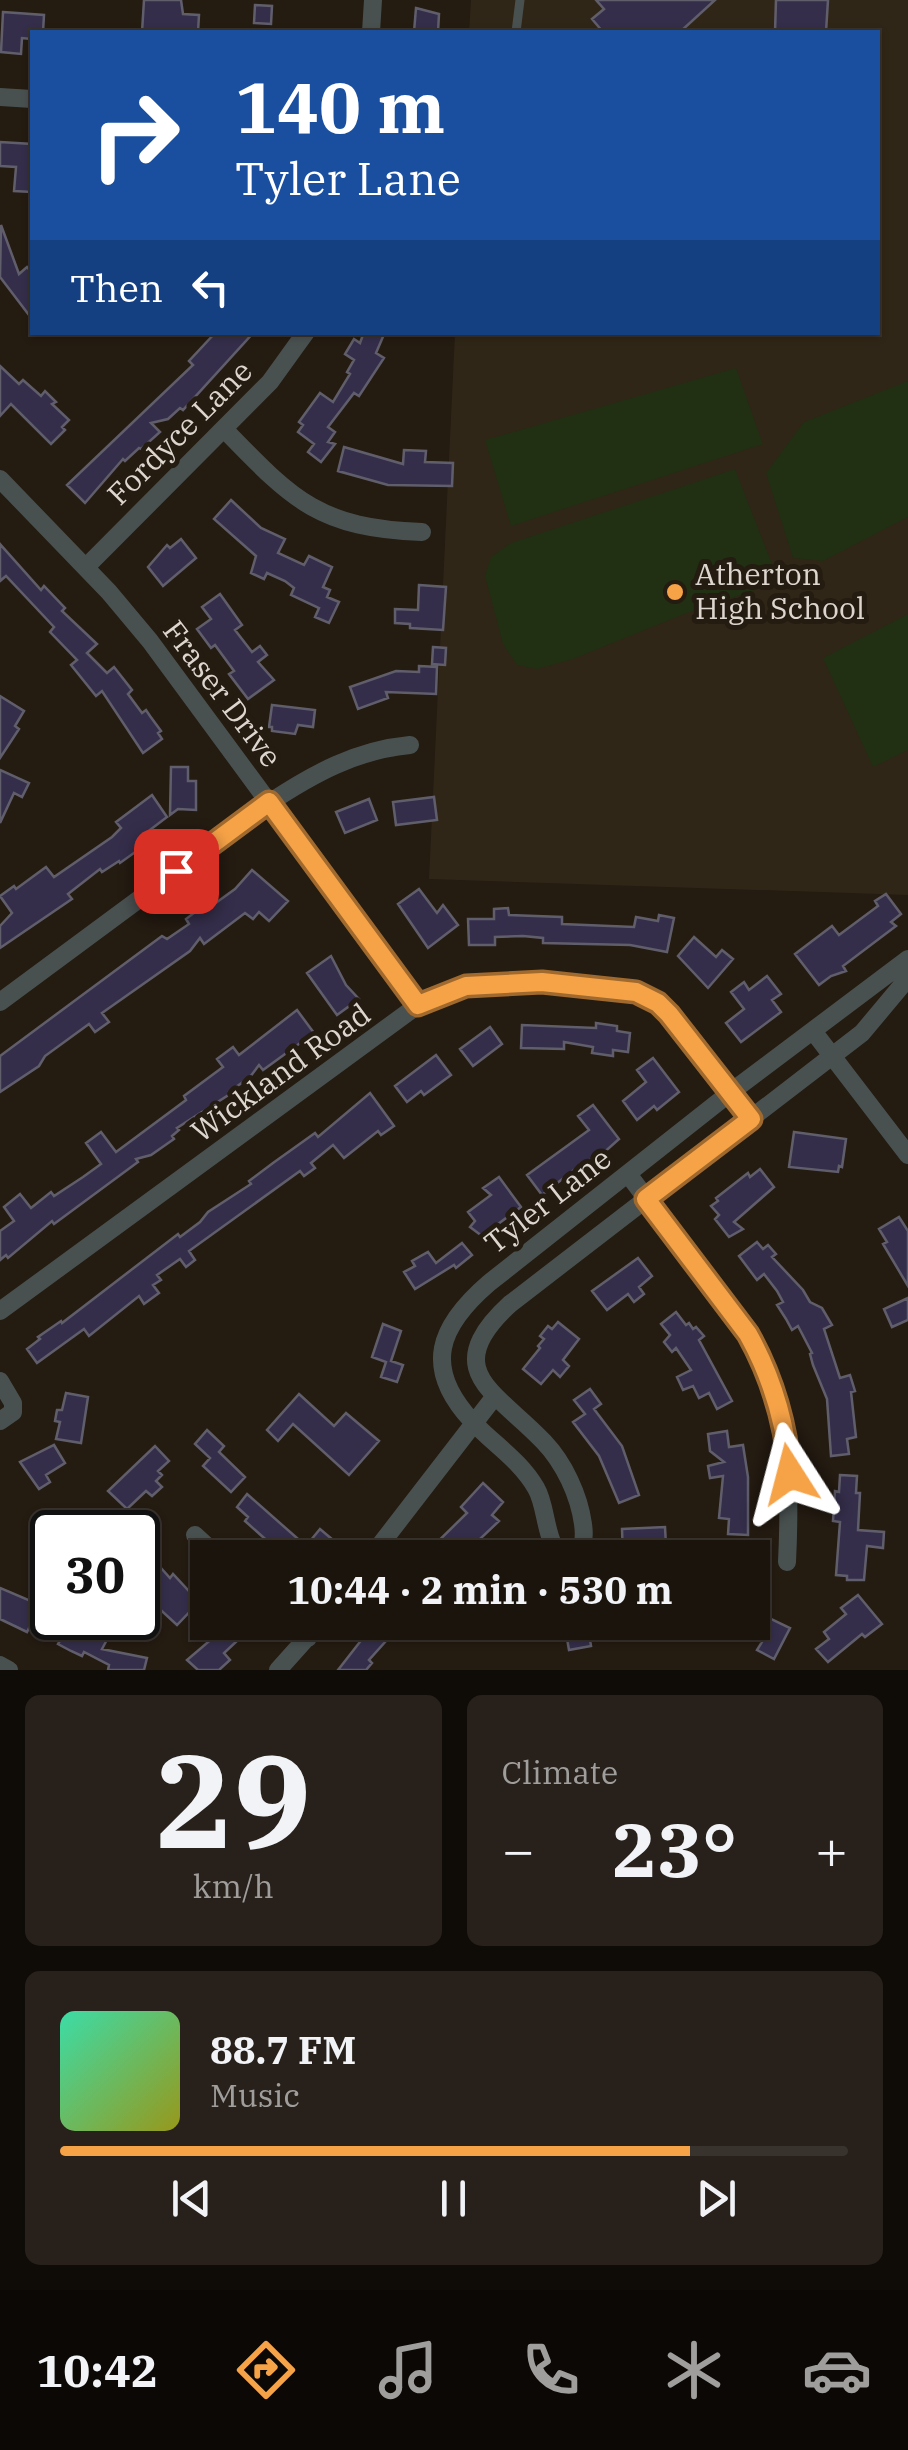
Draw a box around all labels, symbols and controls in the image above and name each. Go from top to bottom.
text: 140 m [235,61,445,152]
icon: right [70,70,200,200]
text: Tyler Lane [235,149,461,207]
icon: left [183,260,238,315]
text: Then [70,263,163,312]
street label: Fordyce Lane [98,351,260,513]
place label: Atherton High School [695,554,865,627]
marker: Atherton High School [664,581,686,603]
street label: Fraser Drive [155,612,291,774]
pin [134,829,219,914]
icon: arrive [149,844,204,899]
street label: Wickland Road [183,994,377,1150]
street label: Tyler Lane [476,1138,618,1262]
position arrow [738,1422,842,1526]
speed limit sign: 30 [30,1510,160,1640]
text: 10:44 · 2 min · 530 m [287,1565,673,1614]
text: 29 [155,1715,311,1884]
text: Climate [502,1751,618,1793]
text: 23° [612,1800,737,1898]
text: − [502,1814,535,1885]
text: + [815,1814,848,1885]
text: km/h [193,1865,274,1907]
text: 88.7 FM [210,2025,356,2074]
text: Music [210,2074,300,2116]
icon: previous [164,2171,219,2226]
icon: pause [426,2171,481,2226]
icon: next [689,2171,744,2226]
icon: directions [231,2335,301,2405]
icon: music [373,2335,443,2405]
icon: phone [516,2335,586,2405]
icon: climate [659,2335,729,2405]
icon: car [802,2335,872,2405]
text: 10:42 [36,2341,158,2399]

